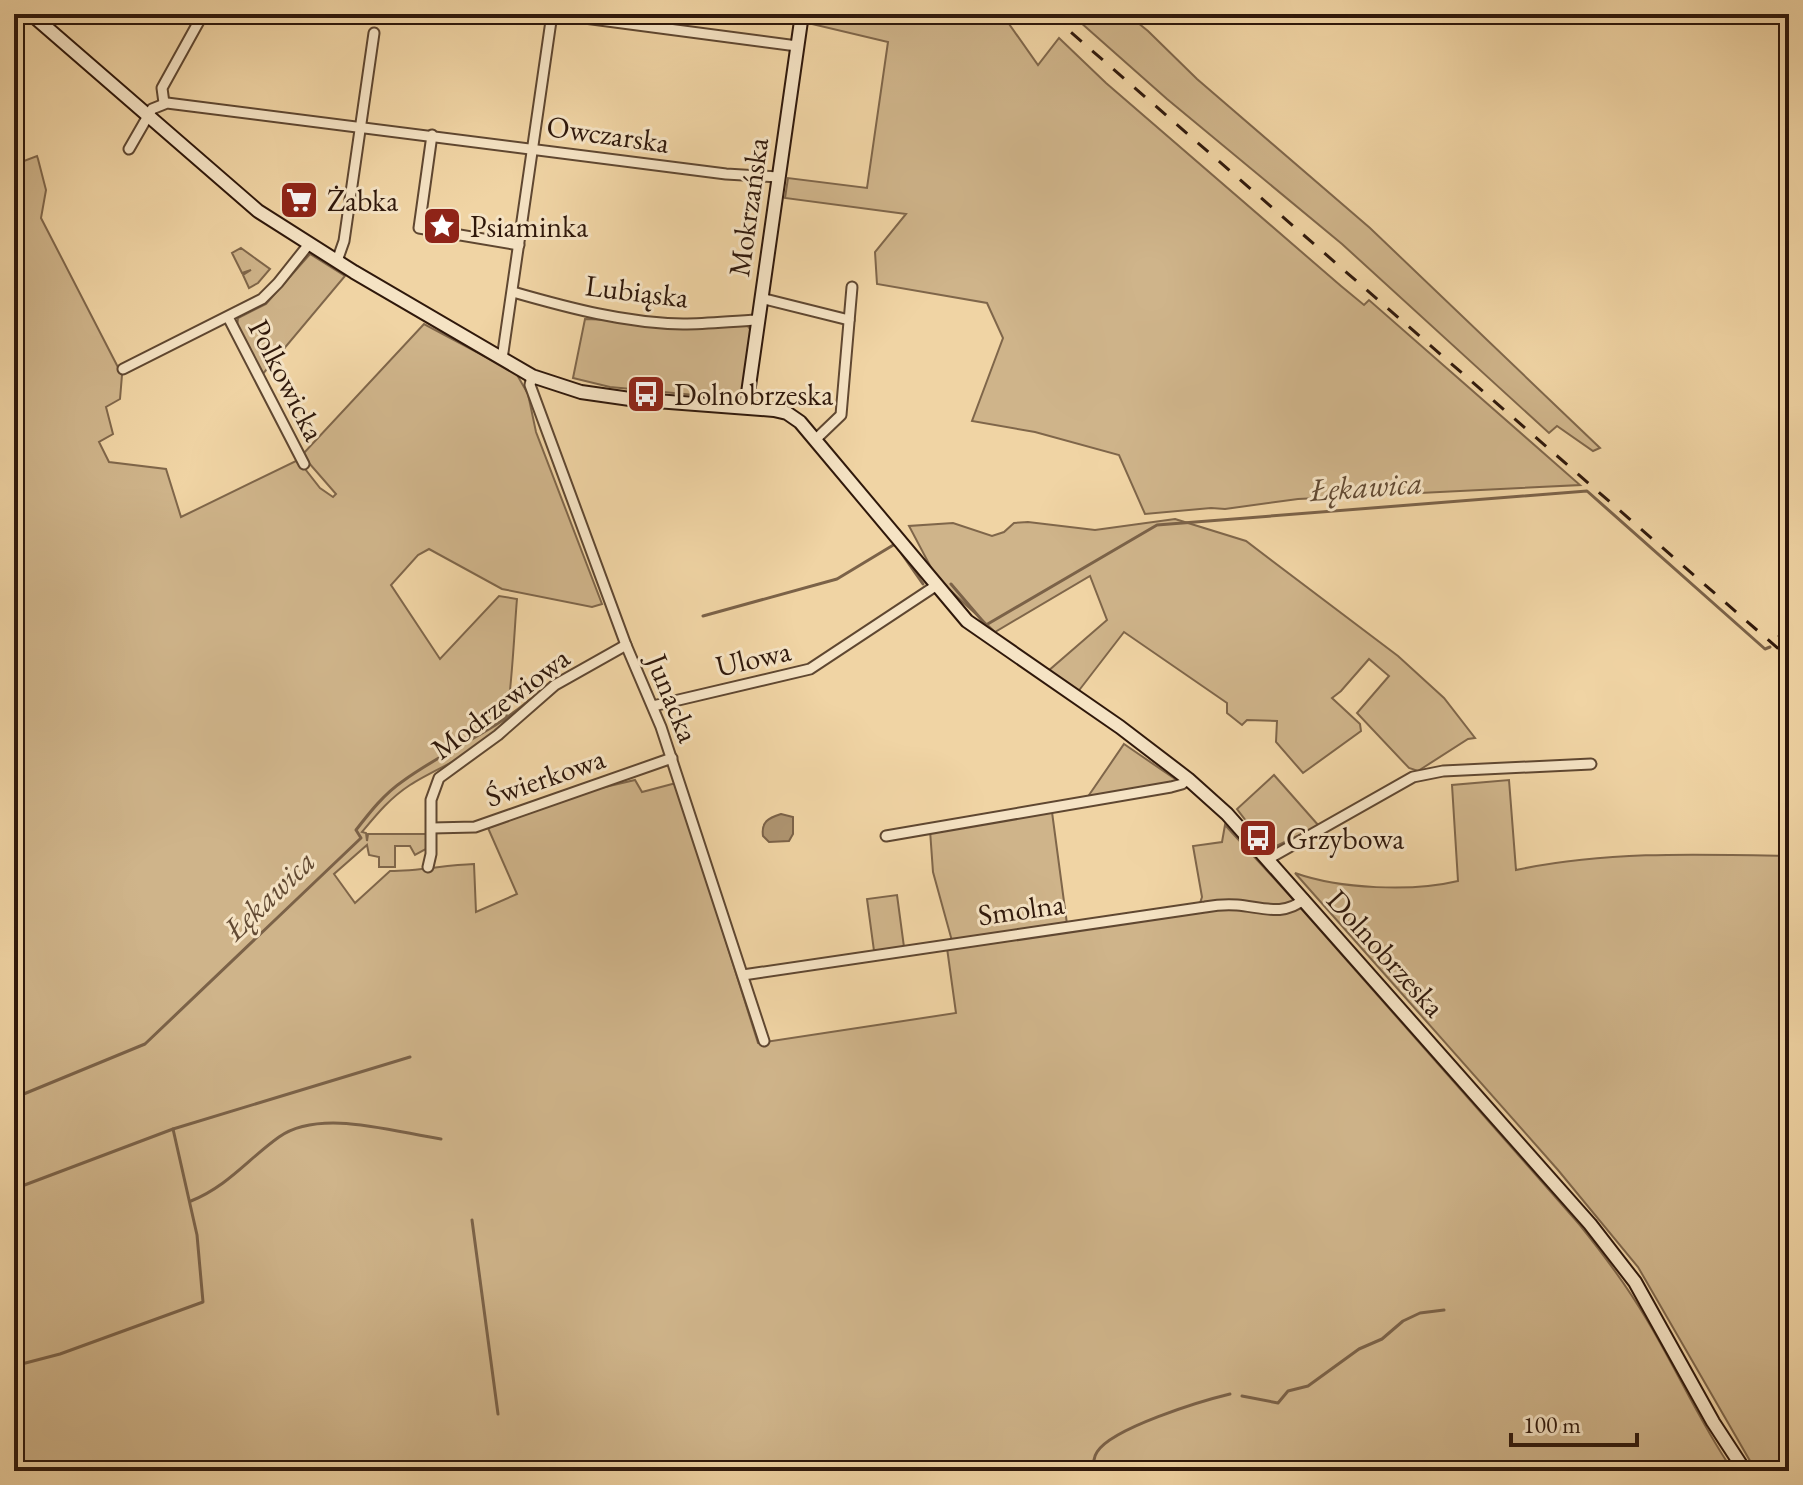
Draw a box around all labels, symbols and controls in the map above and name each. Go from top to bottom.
street label: Owczarska [544,106,672,162]
street label: Mokrzańska [719,135,777,279]
supermarket icon: Żabka [278,179,320,221]
place label: Żabka [327,181,398,220]
place icon: Psiaminka [421,205,463,247]
place label: Psiaminka [470,207,588,246]
street label: Lubiąska [583,265,691,317]
street label: Polkowicka [240,313,334,447]
bus stop icon: Dolnobrzeska [625,373,667,415]
place label: Dolnobrzeska [674,375,833,414]
water label: Łękawica [1307,461,1424,511]
street label: Ulowa [712,630,794,686]
street label: Modrzewiowa [423,638,577,768]
street label: Junacka [637,645,708,748]
street label: Świerkowa [480,738,610,816]
bus stop icon: Grzybowa [1237,817,1279,859]
place label: Grzybowa [1286,819,1404,858]
water label: Łękawica [213,841,324,950]
street label: Dolnobrzeska [1318,881,1454,1025]
street label: Smolna [975,884,1067,934]
scale bar [1511,1397,1637,1447]
text: 100 m [1523,1409,1581,1440]

